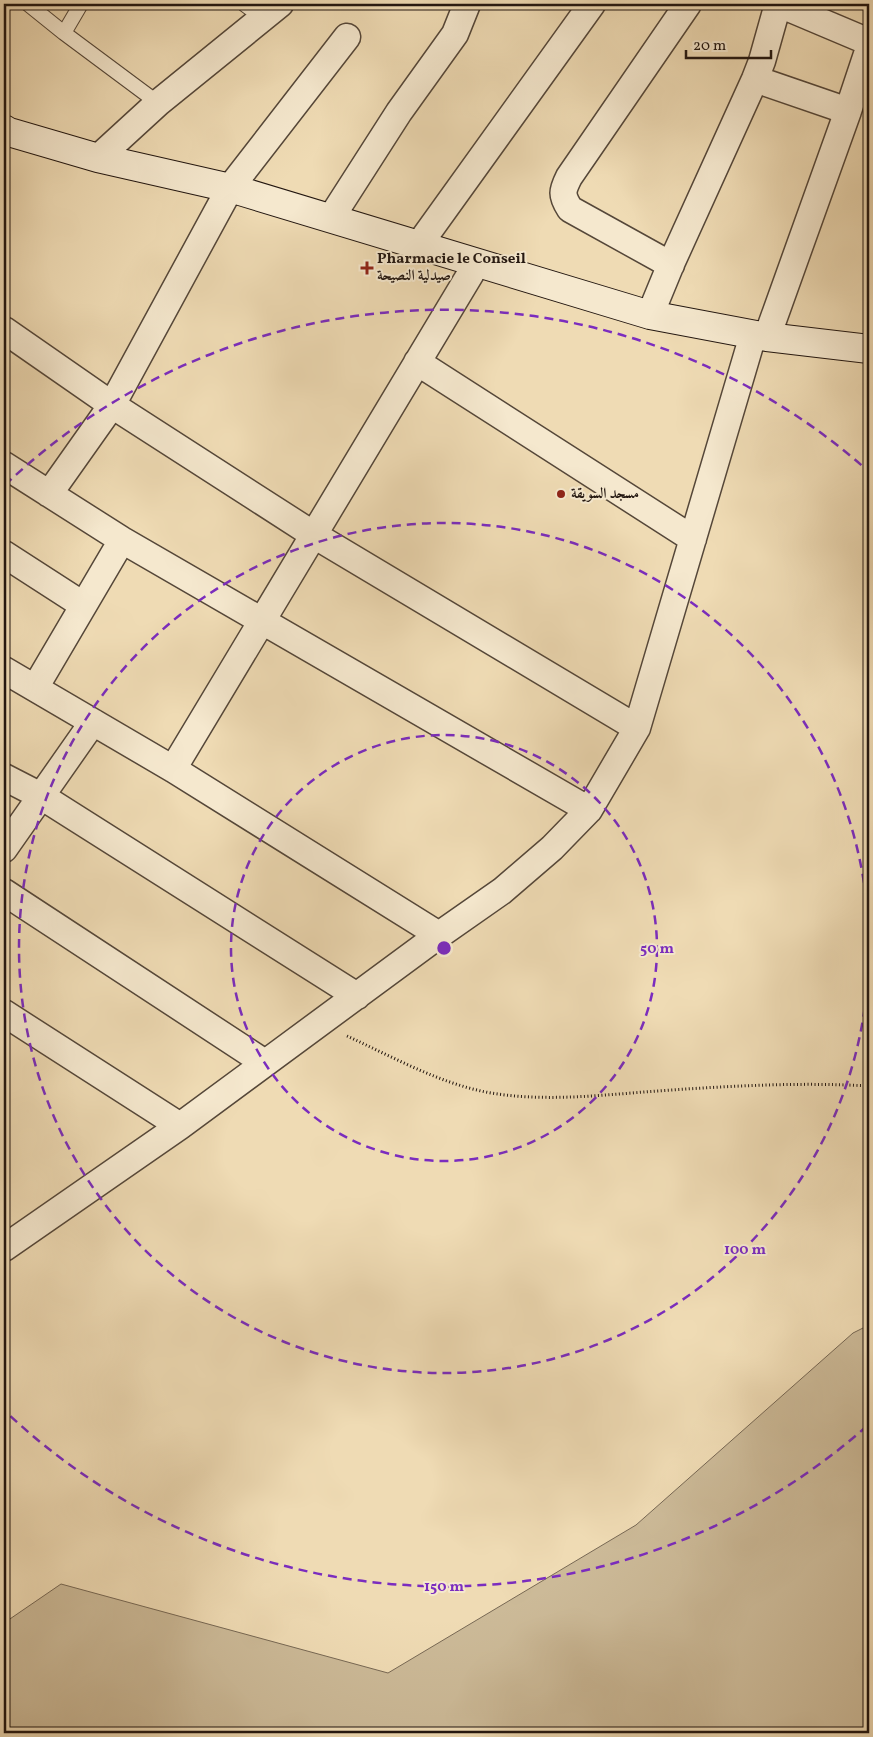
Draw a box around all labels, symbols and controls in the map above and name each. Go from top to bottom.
scale bar [686,28,770,60]
text: 20 m [693,36,726,57]
place label: Pharmacie le Conseil صيدلية النصيحة [377,249,526,287]
marker: Pharmacie le Conseil صيدلية النصيحة [361,262,373,274]
place label: مسجد السويقة [571,484,639,505]
marker: مسجد السويقة [555,488,567,500]
centre of rings [435,939,453,957]
text: 50 m [640,939,674,960]
text: 100 m [724,1240,767,1261]
text: 150 m [424,1577,464,1598]

